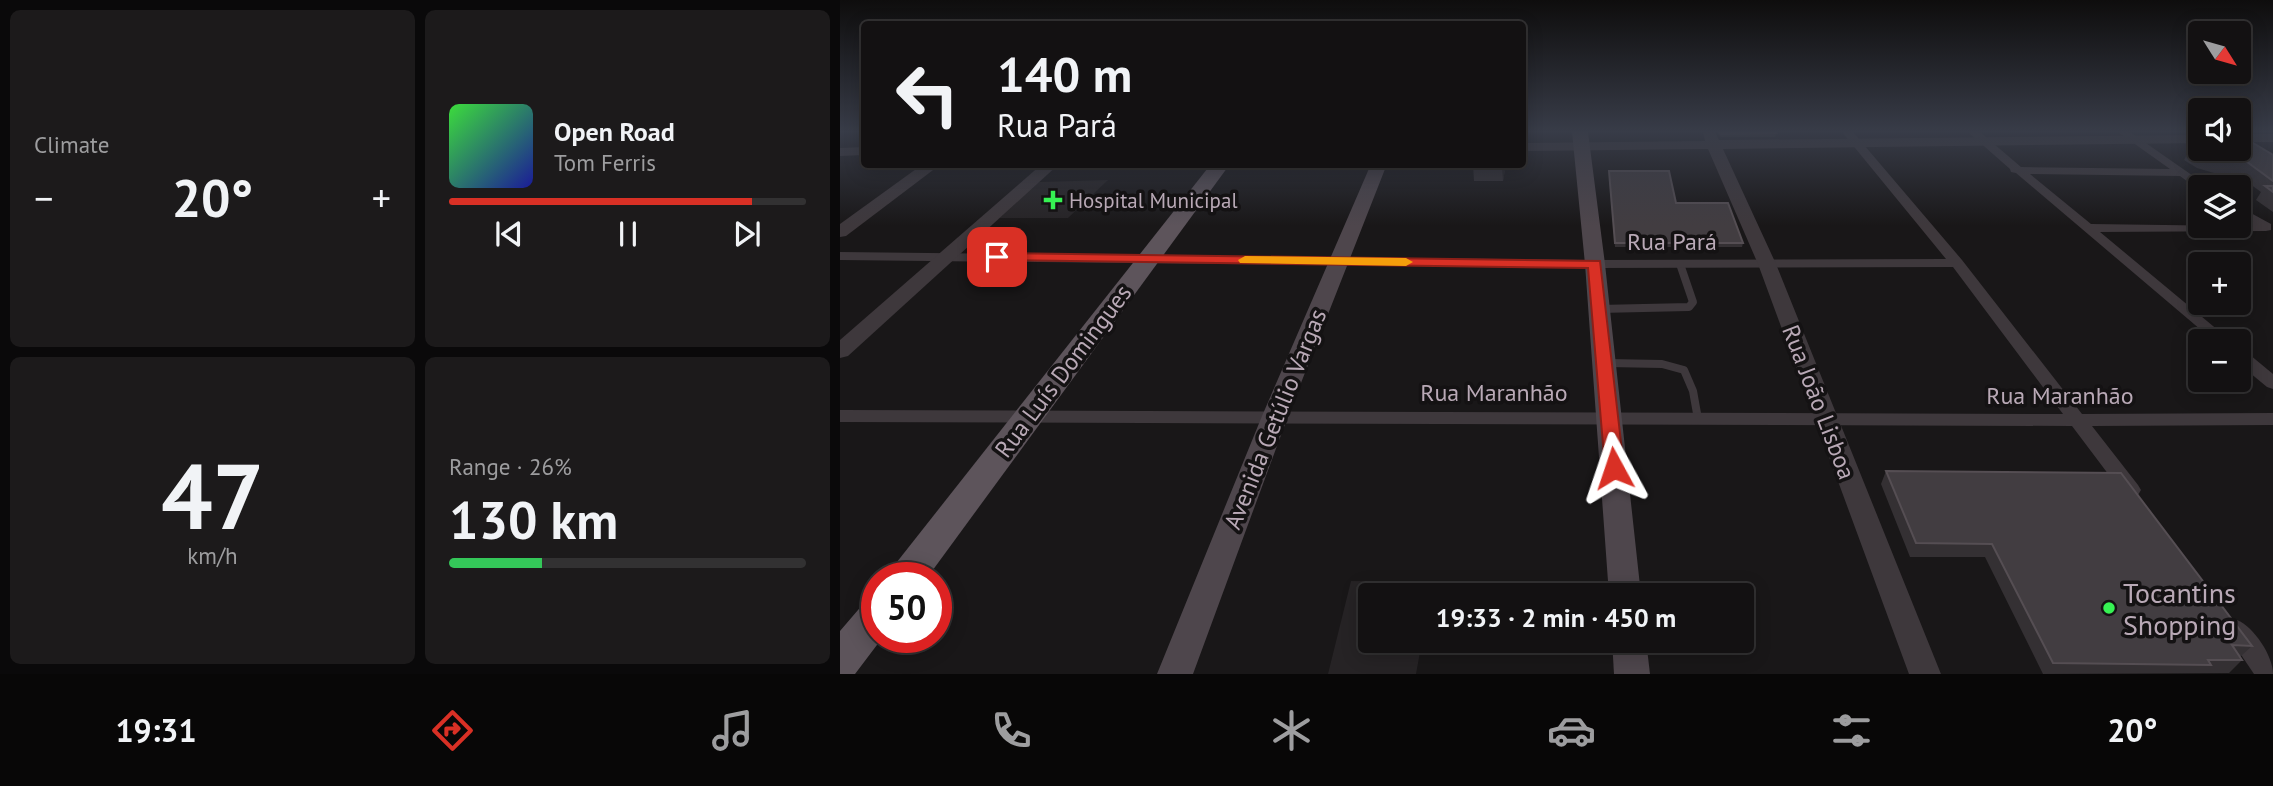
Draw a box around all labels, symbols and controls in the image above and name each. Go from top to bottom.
north arrow [2188,21,2250,84]
map controls [2188,21,2251,392]
text: 140 m [997,42,1132,106]
icon: left [882,49,973,140]
button: sound [2188,98,2251,161]
text: Rua Pará [997,104,1117,146]
text: Open Road [554,115,675,148]
text: Climate [34,130,109,159]
text: Tom Ferris [554,148,656,177]
text: 20° [172,164,253,231]
text: − [34,173,53,222]
text: + [372,173,391,222]
button: layers [2188,175,2251,238]
place label: Hospital Municipal [1069,187,1238,214]
marker: Hospital Municipal [1043,190,1063,210]
icon: previous [490,215,528,253]
icon: pause [609,215,647,253]
icon: next [728,215,766,253]
street label: Rua Pará [1627,226,1717,257]
pin [967,227,1027,287]
icon: arrive [978,238,1016,276]
button: + [2188,252,2251,315]
street label: Rua Luís Domingues [988,278,1138,464]
street label: Avenida Getúlio Vargas [1217,304,1333,534]
street label: Rua João Lisboa [1775,320,1863,484]
button: − [2188,329,2251,392]
street label: Rua Maranhão [1420,377,1568,408]
street label: Rua Maranhão [1986,380,2134,411]
position arrow [1577,431,1651,505]
text: 47 [161,436,264,554]
text: Range · 26% [449,452,572,481]
text: 130 km [449,486,618,553]
text: km/h [187,541,238,570]
speed limit sign: 50 [861,562,952,653]
place label: Tocantins Shopping [2123,574,2236,643]
marker: Tocantins Shopping [2101,600,2117,616]
text: 19:33 · 2 min · 450 m [1436,601,1676,634]
icon: directions [428,706,477,755]
icon: music [708,706,757,755]
icon: phone [987,706,1036,755]
icon: climate [1267,706,1316,755]
icon: car [1547,706,1596,755]
icon: filters [1827,706,1876,755]
text: 19:31 [115,709,197,751]
text: 20° [2107,709,2158,751]

